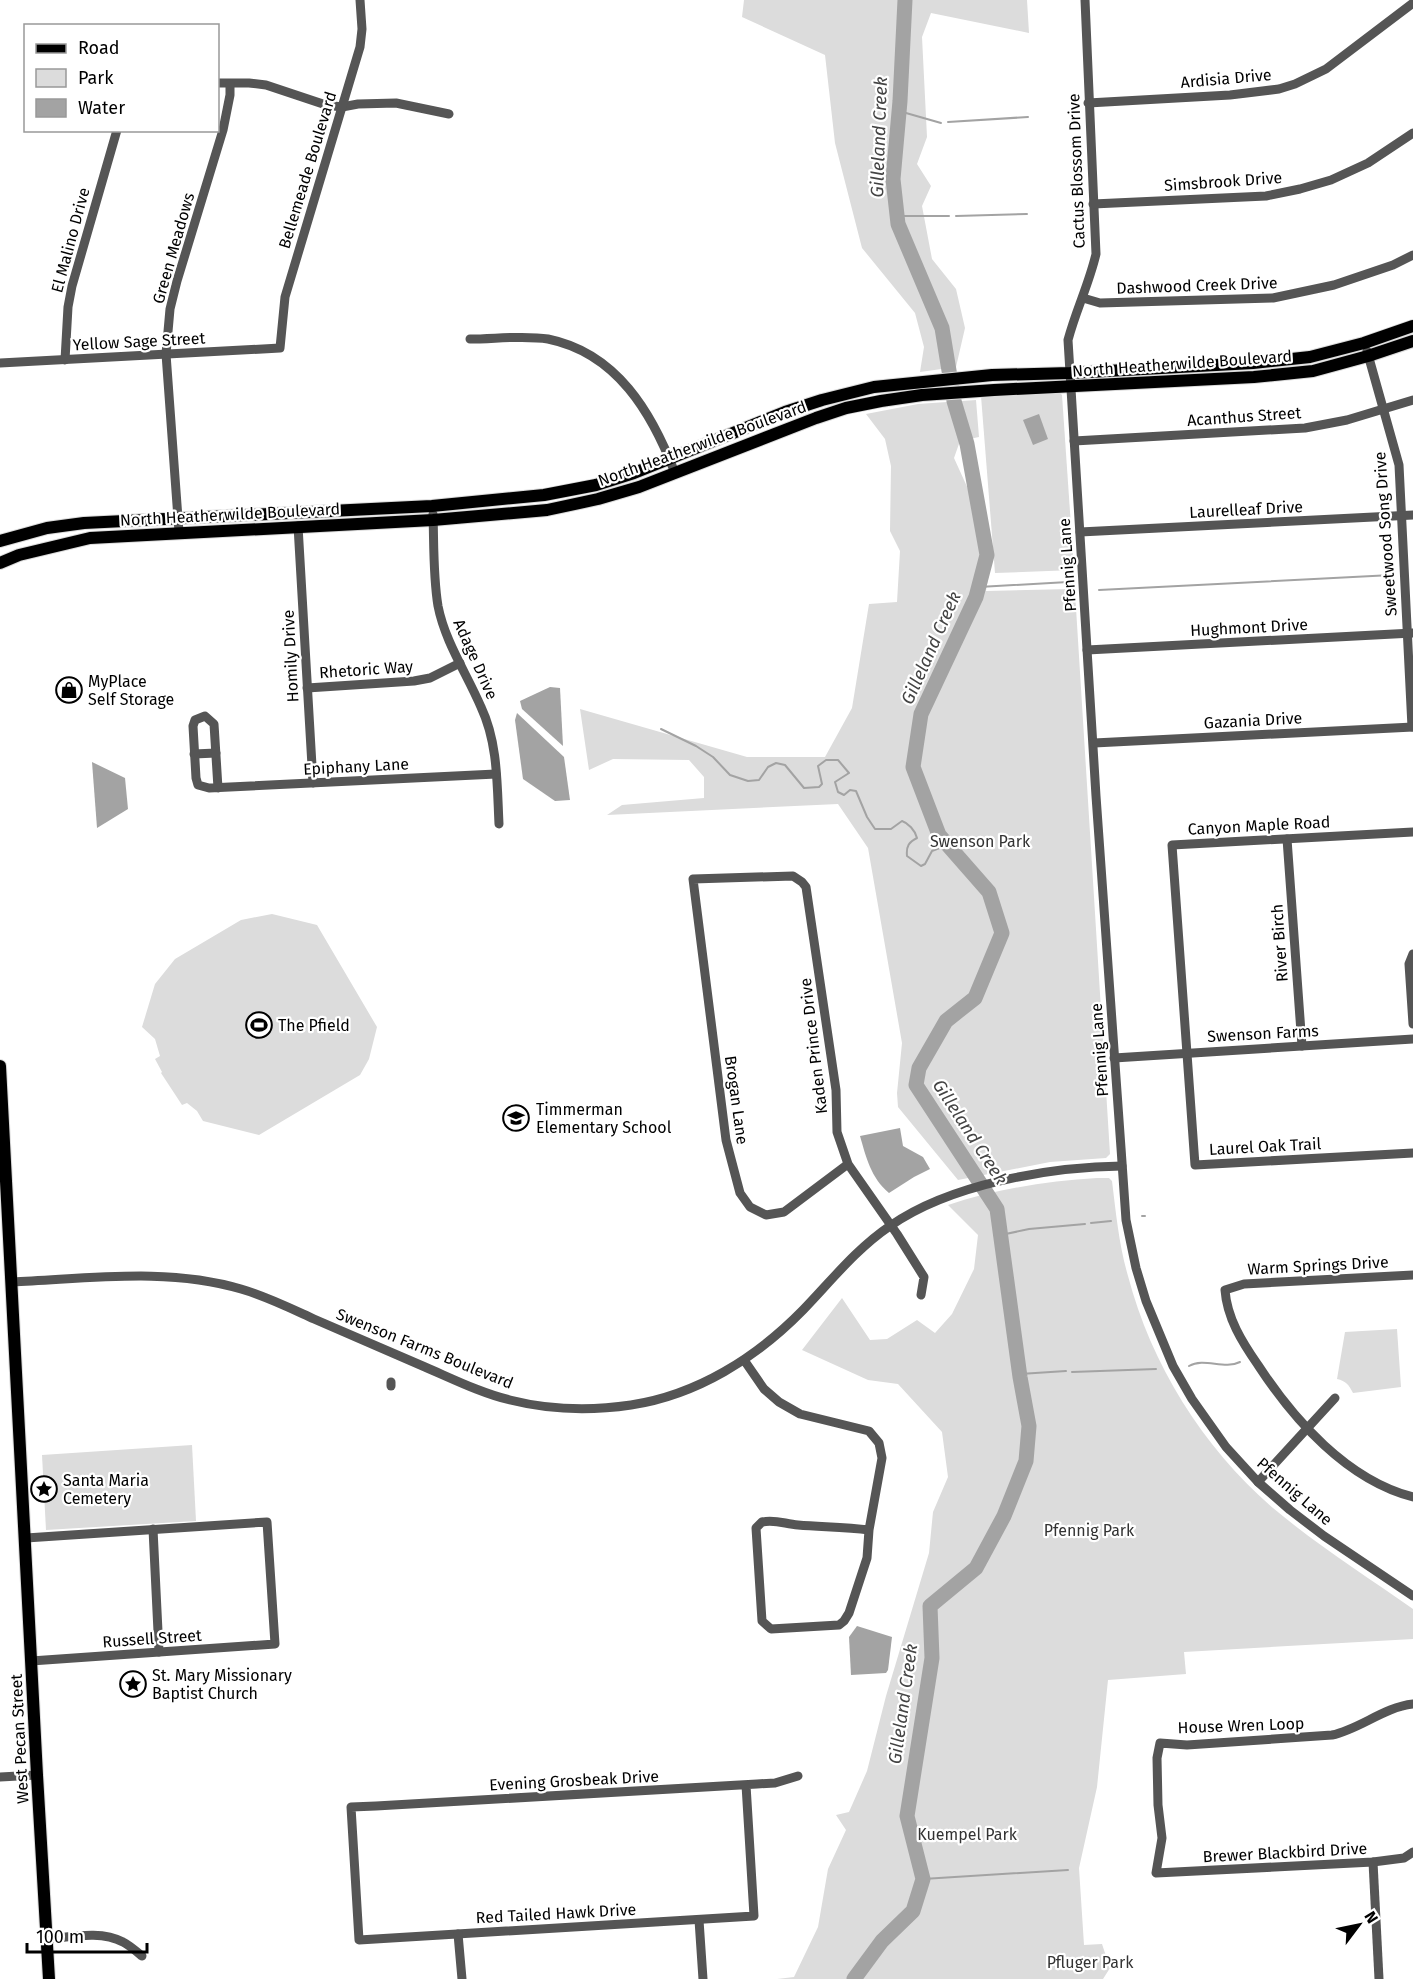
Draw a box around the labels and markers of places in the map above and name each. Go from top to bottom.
place label: MyPlace Self Storage [88,672,174,709]
shop icon: MyPlace Self Storage [54,675,84,705]
sports icon: The Pfield [244,1010,274,1040]
place label: The Pfield [278,1016,350,1035]
place label: Timmerman Elementary School [536,1100,672,1137]
school or university icon: Timmerman Elementary School [501,1103,531,1133]
place label: Santa Maria Cemetery [63,1471,149,1508]
place icon: Santa Maria Cemetery [29,1474,59,1504]
place label: St. Mary Missionary Baptist Church [152,1666,292,1703]
place icon: St. Mary Missionary Baptist Church [118,1669,148,1699]

